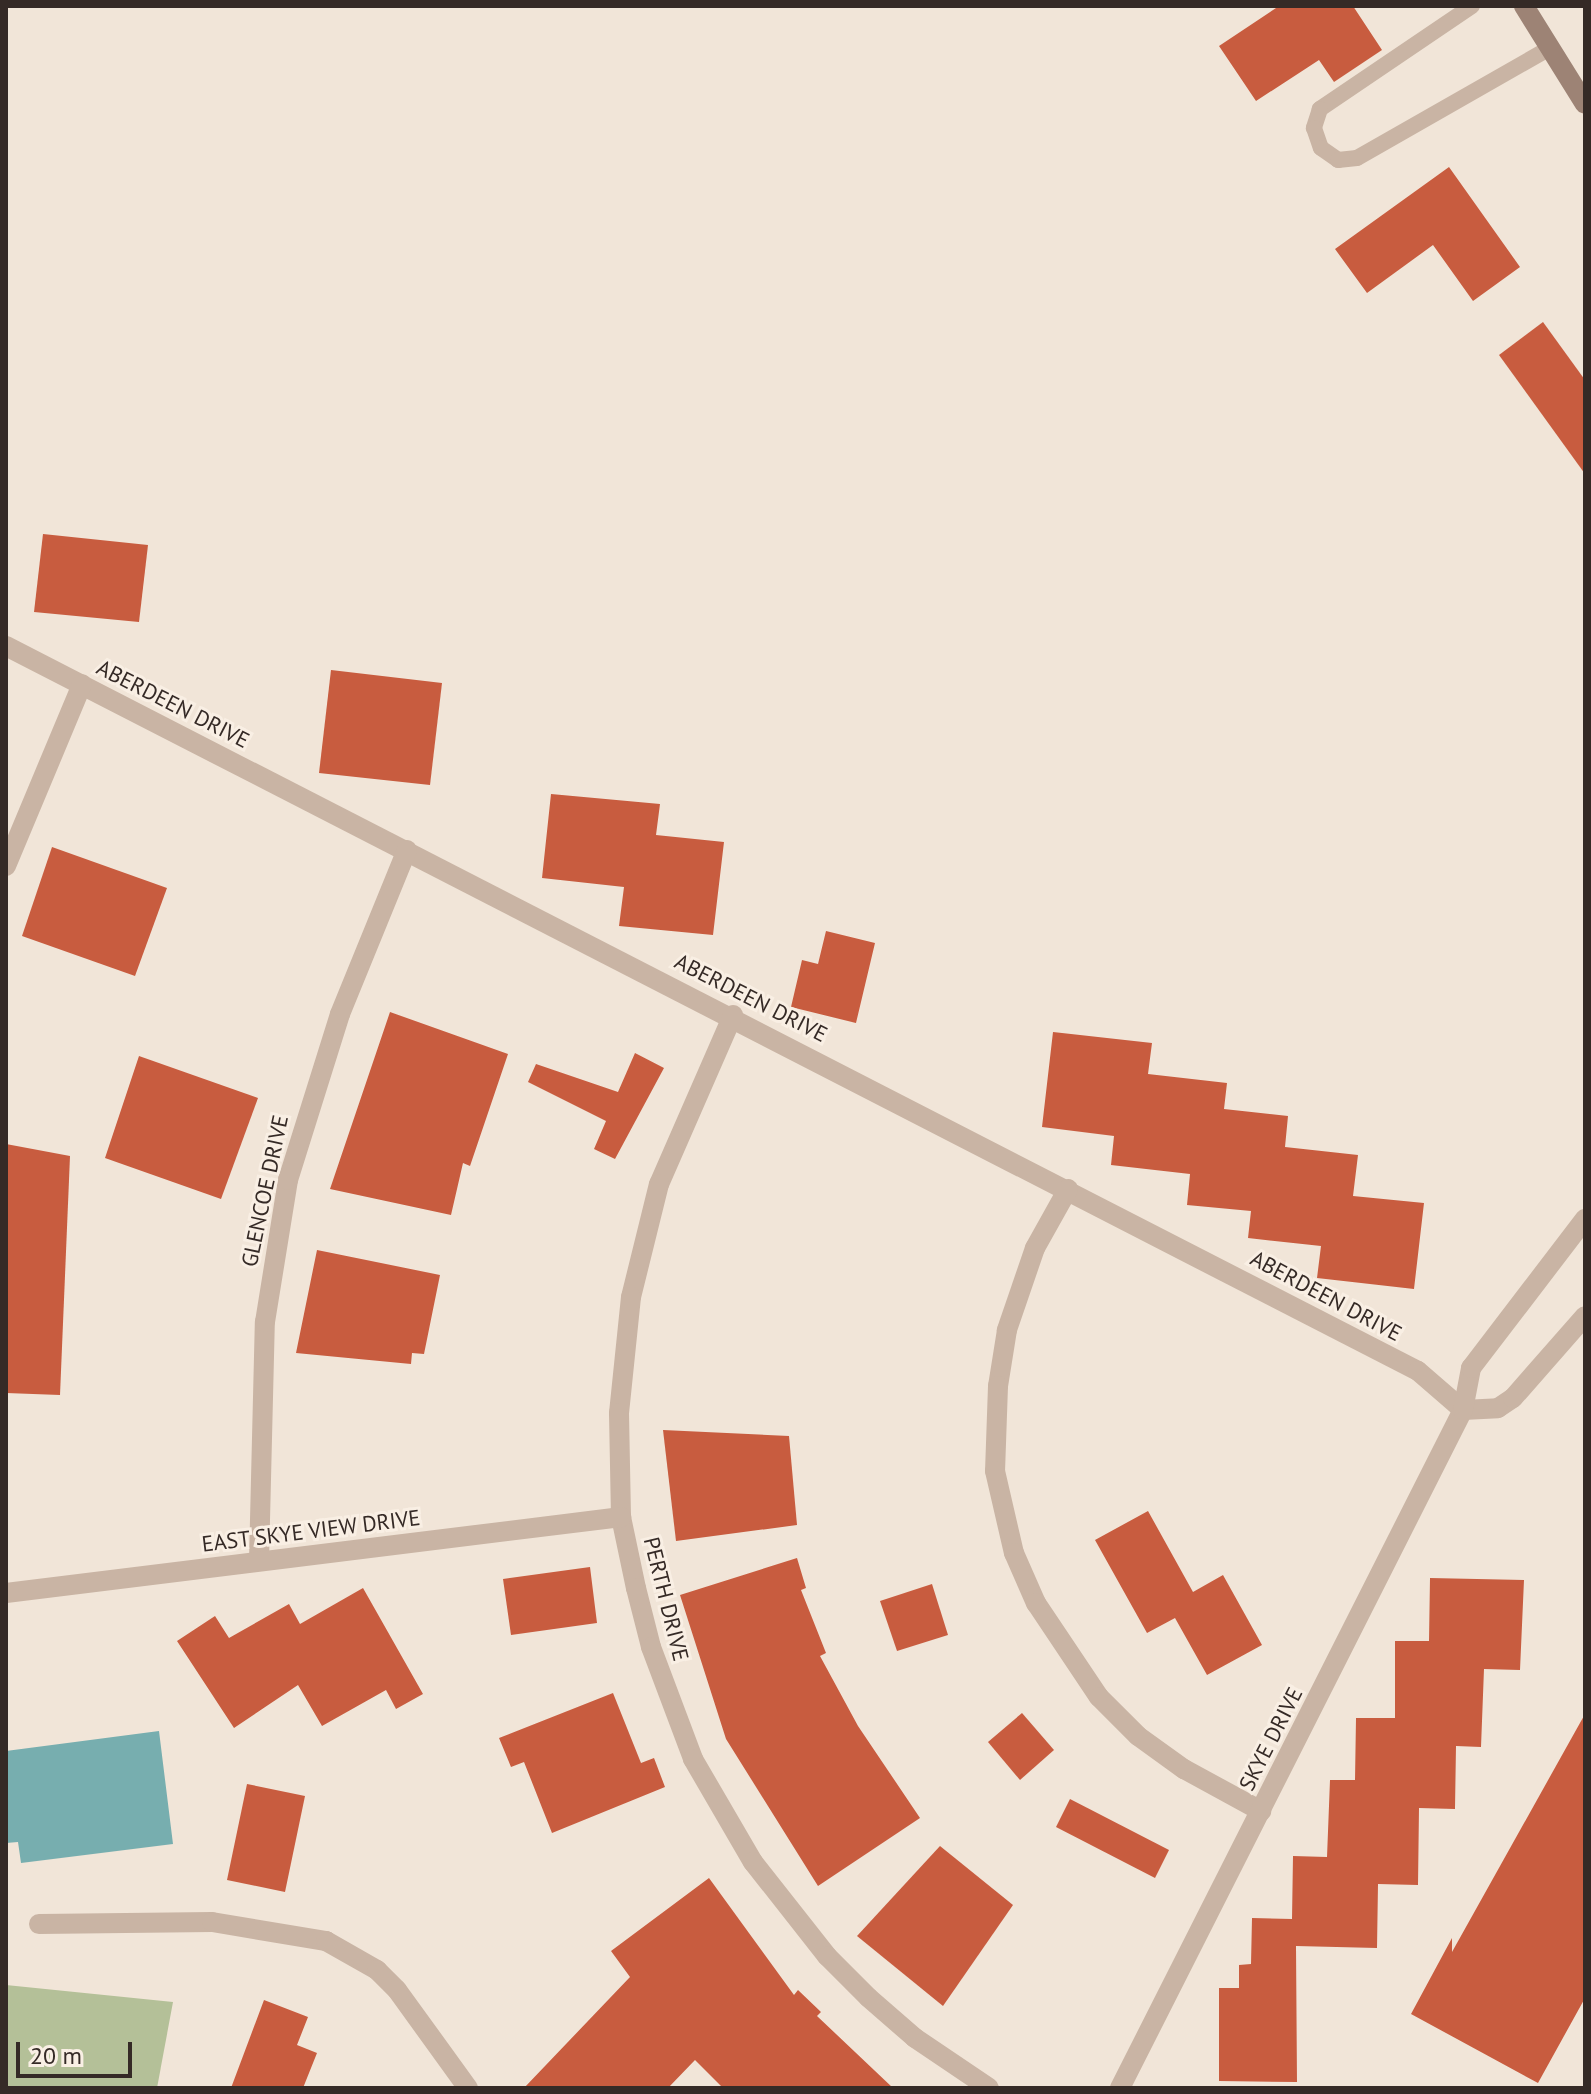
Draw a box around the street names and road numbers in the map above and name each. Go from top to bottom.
street label: ABERDEEN DRIVE [92,654,254,754]
street label: ABERDEEN DRIVE [670,948,832,1048]
street label: GLENCOE DRIVE [236,1113,294,1269]
street label: ABERDEEN DRIVE [1246,1245,1406,1347]
street label: EAST SKYE VIEW DRIVE [199,1504,423,1558]
street label: PERTH DRIVE [638,1534,694,1664]
street label: SKYE DRIVE [1234,1683,1308,1795]

